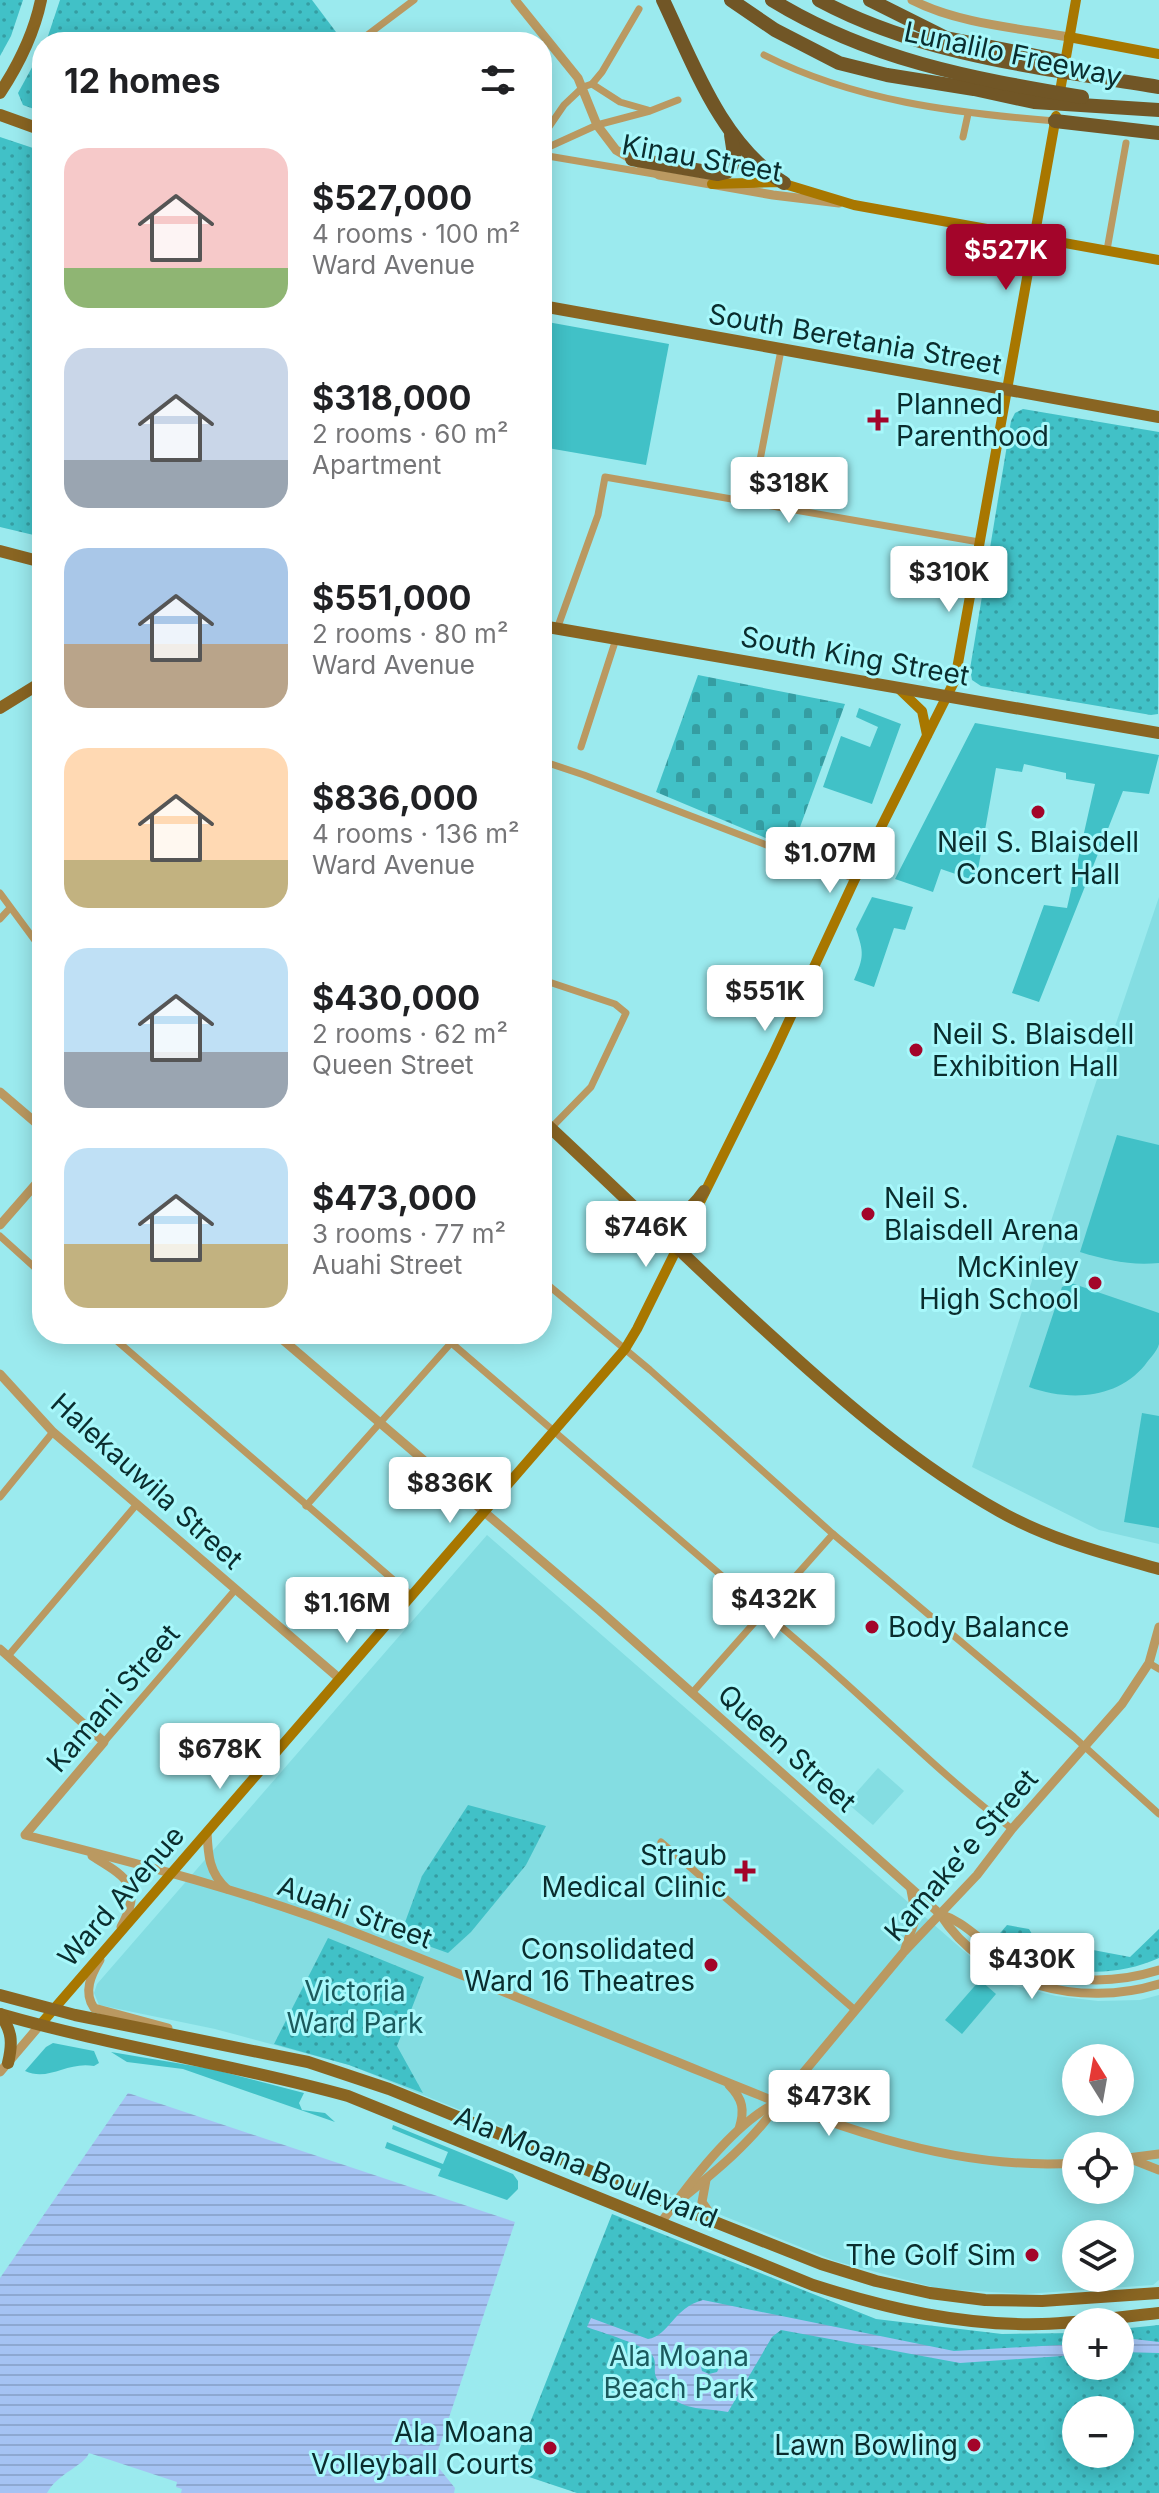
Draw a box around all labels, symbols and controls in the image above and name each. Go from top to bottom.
street label: Lunalilo Freeway [901,14,1125,94]
icon: filters [476,58,520,102]
text: 12 homes [64,60,220,101]
street label: Kinau Street [619,127,785,189]
text: $527,000 [312,177,472,218]
icon: home [128,180,224,276]
text: 4 rooms · 100 m² [312,218,520,249]
pin: $527K [950,224,1062,292]
text: $527K [964,234,1048,265]
text: Ward Avenue [312,249,475,280]
street label: South Beretania Street [706,296,1004,382]
text: $318,000 [312,377,471,418]
icon: home [128,380,224,476]
place label: Planned Parenthood [896,387,1049,453]
marker: Planned Parenthood [867,409,889,431]
text: 2 rooms · 60 m² [312,418,508,449]
text: Apartment [312,449,441,480]
pin: $318K [733,457,845,525]
text: $318K [749,467,829,498]
pin: $310K [893,546,1005,614]
text: $310K [908,556,990,587]
text: $551,000 [312,577,472,618]
icon: home [128,580,224,676]
text: 2 rooms · 80 m² [312,618,508,649]
street label: South King Street [738,619,972,693]
text: Ward Avenue [312,649,475,680]
text: $836,000 [312,777,479,818]
icon: home [128,780,224,876]
marker: Neil S. Blaisdell Concert Hall [1029,803,1047,821]
text: 4 rooms · 136 m² [312,818,520,849]
place label: Neil S. Blaisdell Concert Hall [937,825,1139,891]
pin: $1.07M [765,827,895,895]
text: $1.07M [784,837,876,868]
text: Ward Avenue [312,849,475,880]
pin: $551K [709,965,821,1033]
text: $551K [725,975,805,1006]
text: $430,000 [312,977,480,1018]
icon: home [128,980,224,1076]
place label: Neil S. Blaisdell Exhibition Hall [932,1017,1134,1083]
text: 2 rooms · 62 m² [312,1018,508,1049]
marker: Neil S. Blaisdell Exhibition Hall [907,1041,925,1059]
text: Queen Street [312,1049,474,1080]
text: $473,000 [312,1177,477,1218]
icon: home [128,1180,224,1276]
place label: Neil S. Blaisdell Arena [884,1181,1079,1247]
pin: $746K [590,1201,702,1269]
marker: Neil S. Blaisdell Arena [859,1205,877,1223]
text: $746K [604,1211,688,1242]
text: 3 rooms · 77 m² [312,1218,506,1249]
text: Auahi Street [312,1249,462,1280]
place label: McKinley High School [919,1250,1079,1316]
marker: McKinley High School [1086,1274,1104,1292]
street label: Halekauwila Street [44,1386,250,1576]
pin: $836K [394,1457,506,1525]
text: $836K [407,1467,493,1498]
pin: $432K [718,1573,830,1641]
pin: $1.16M [282,1577,412,1645]
text: $432K [731,1583,817,1614]
text: $1.16M [304,1587,390,1618]
place label: Body Balance [888,1610,1069,1644]
street label: Kamani Street [39,1617,187,1779]
marker: Body Balance [863,1618,881,1636]
street label: Queen Street [711,1677,863,1819]
pin: $678K [164,1723,276,1791]
text: $678K [178,1733,262,1764]
street label: Kamakeʻe Street [877,1762,1045,1948]
street label: Ward Avenue [51,1819,191,1973]
place label: Straub Medical Clinic [541,1838,727,1904]
marker: Straub Medical Clinic [734,1860,756,1882]
street label: Auahi Street [273,1868,437,1956]
place label: Consolidated Ward 16 Theatres [464,1932,695,1998]
pin: $430K [976,1933,1088,2001]
text: $430K [988,1943,1076,1974]
marker: Consolidated Ward 16 Theatres [702,1956,720,1974]
park label: Victoria Ward Park [287,1974,423,2040]
north arrow [1062,2044,1134,2116]
map controls [1062,2044,1134,2468]
pin: $473K [773,2070,885,2138]
text: $473K [787,2080,871,2111]
street label: Ala Moana Boulevard [450,2099,722,2235]
button: locate [1062,2132,1134,2204]
button: layers [1062,2220,1134,2292]
place label: The Golf Sim [845,2238,1016,2272]
marker: The Golf Sim [1023,2246,1041,2264]
button: + [1062,2308,1134,2380]
park label: Ala Moana Beach Park [603,2339,755,2405]
button: − [1062,2396,1134,2468]
place label: Ala Moana Volleyball Courts [311,2415,534,2481]
place label: Lawn Bowling [774,2428,958,2462]
marker: Lawn Bowling [965,2436,983,2454]
marker: Ala Moana Volleyball Courts [541,2439,559,2457]

